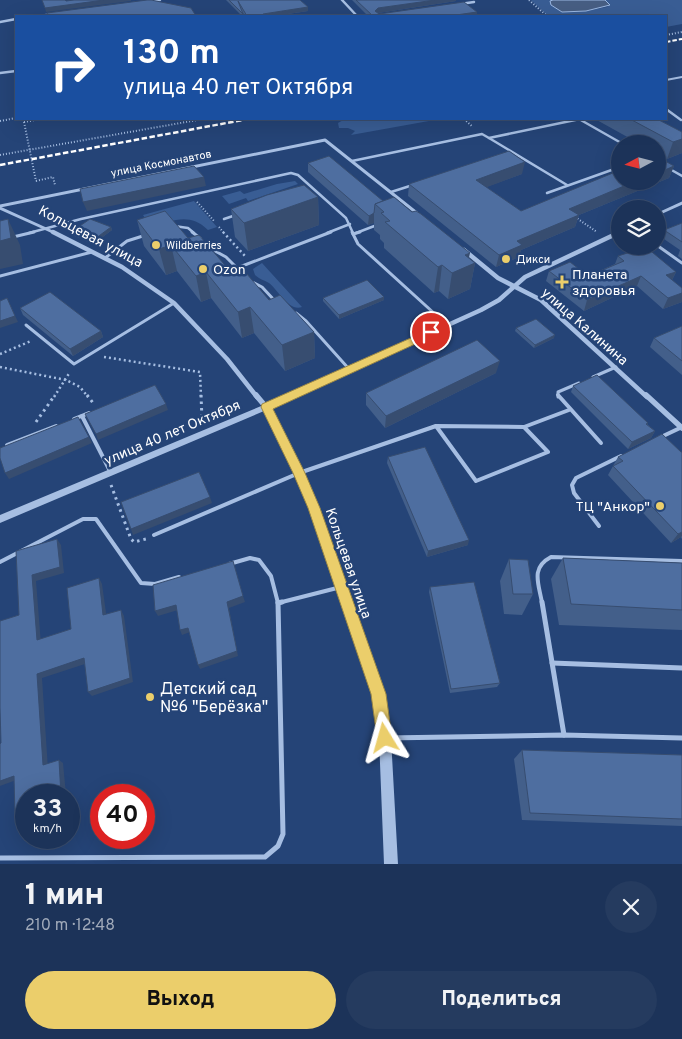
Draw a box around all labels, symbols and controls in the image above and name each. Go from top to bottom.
text: 130 m [123,32,220,76]
icon: right [40,35,105,100]
text: улица 40 лет Октября [123,75,353,102]
north arrow [611,135,666,190]
map controls [611,135,666,255]
street label: улица Космонавтов [109,147,213,181]
button: layers [611,200,666,255]
street label: Кольцевая улица [35,203,145,272]
marker: Wildberries [150,239,162,251]
place label: Wildberries [166,239,222,253]
marker: Дикси [500,253,512,265]
place label: Дикси [516,253,550,267]
place label: Ozon [213,262,246,279]
marker: Ozon [197,263,209,275]
place label: Планета здоровья [572,267,635,300]
marker: Планета здоровья [556,276,568,288]
street label: улица Калинина [537,285,631,369]
pin [410,311,452,353]
icon: arrive [417,318,445,346]
street label: улица 40 лет Октября [102,397,243,470]
place label: ТЦ "Анкор" [576,499,650,516]
marker: ТЦ "Анкор" [654,500,666,512]
street label: Кольцевая улица [321,506,374,621]
place label: Детский сад №6 "Берёзка" [160,680,268,718]
marker: Детский сад №6 "Берёзка" [144,691,156,703]
position arrow [358,711,410,763]
speed limit sign: 40 [90,784,155,849]
text: 33 [33,794,62,826]
text: km/h [33,821,62,837]
text: 1 мин [25,878,104,915]
button: close [605,881,657,933]
text: 210 m · 12:48 [25,916,115,936]
button: Выход [25,971,336,1029]
button: Поделиться [346,971,657,1029]

